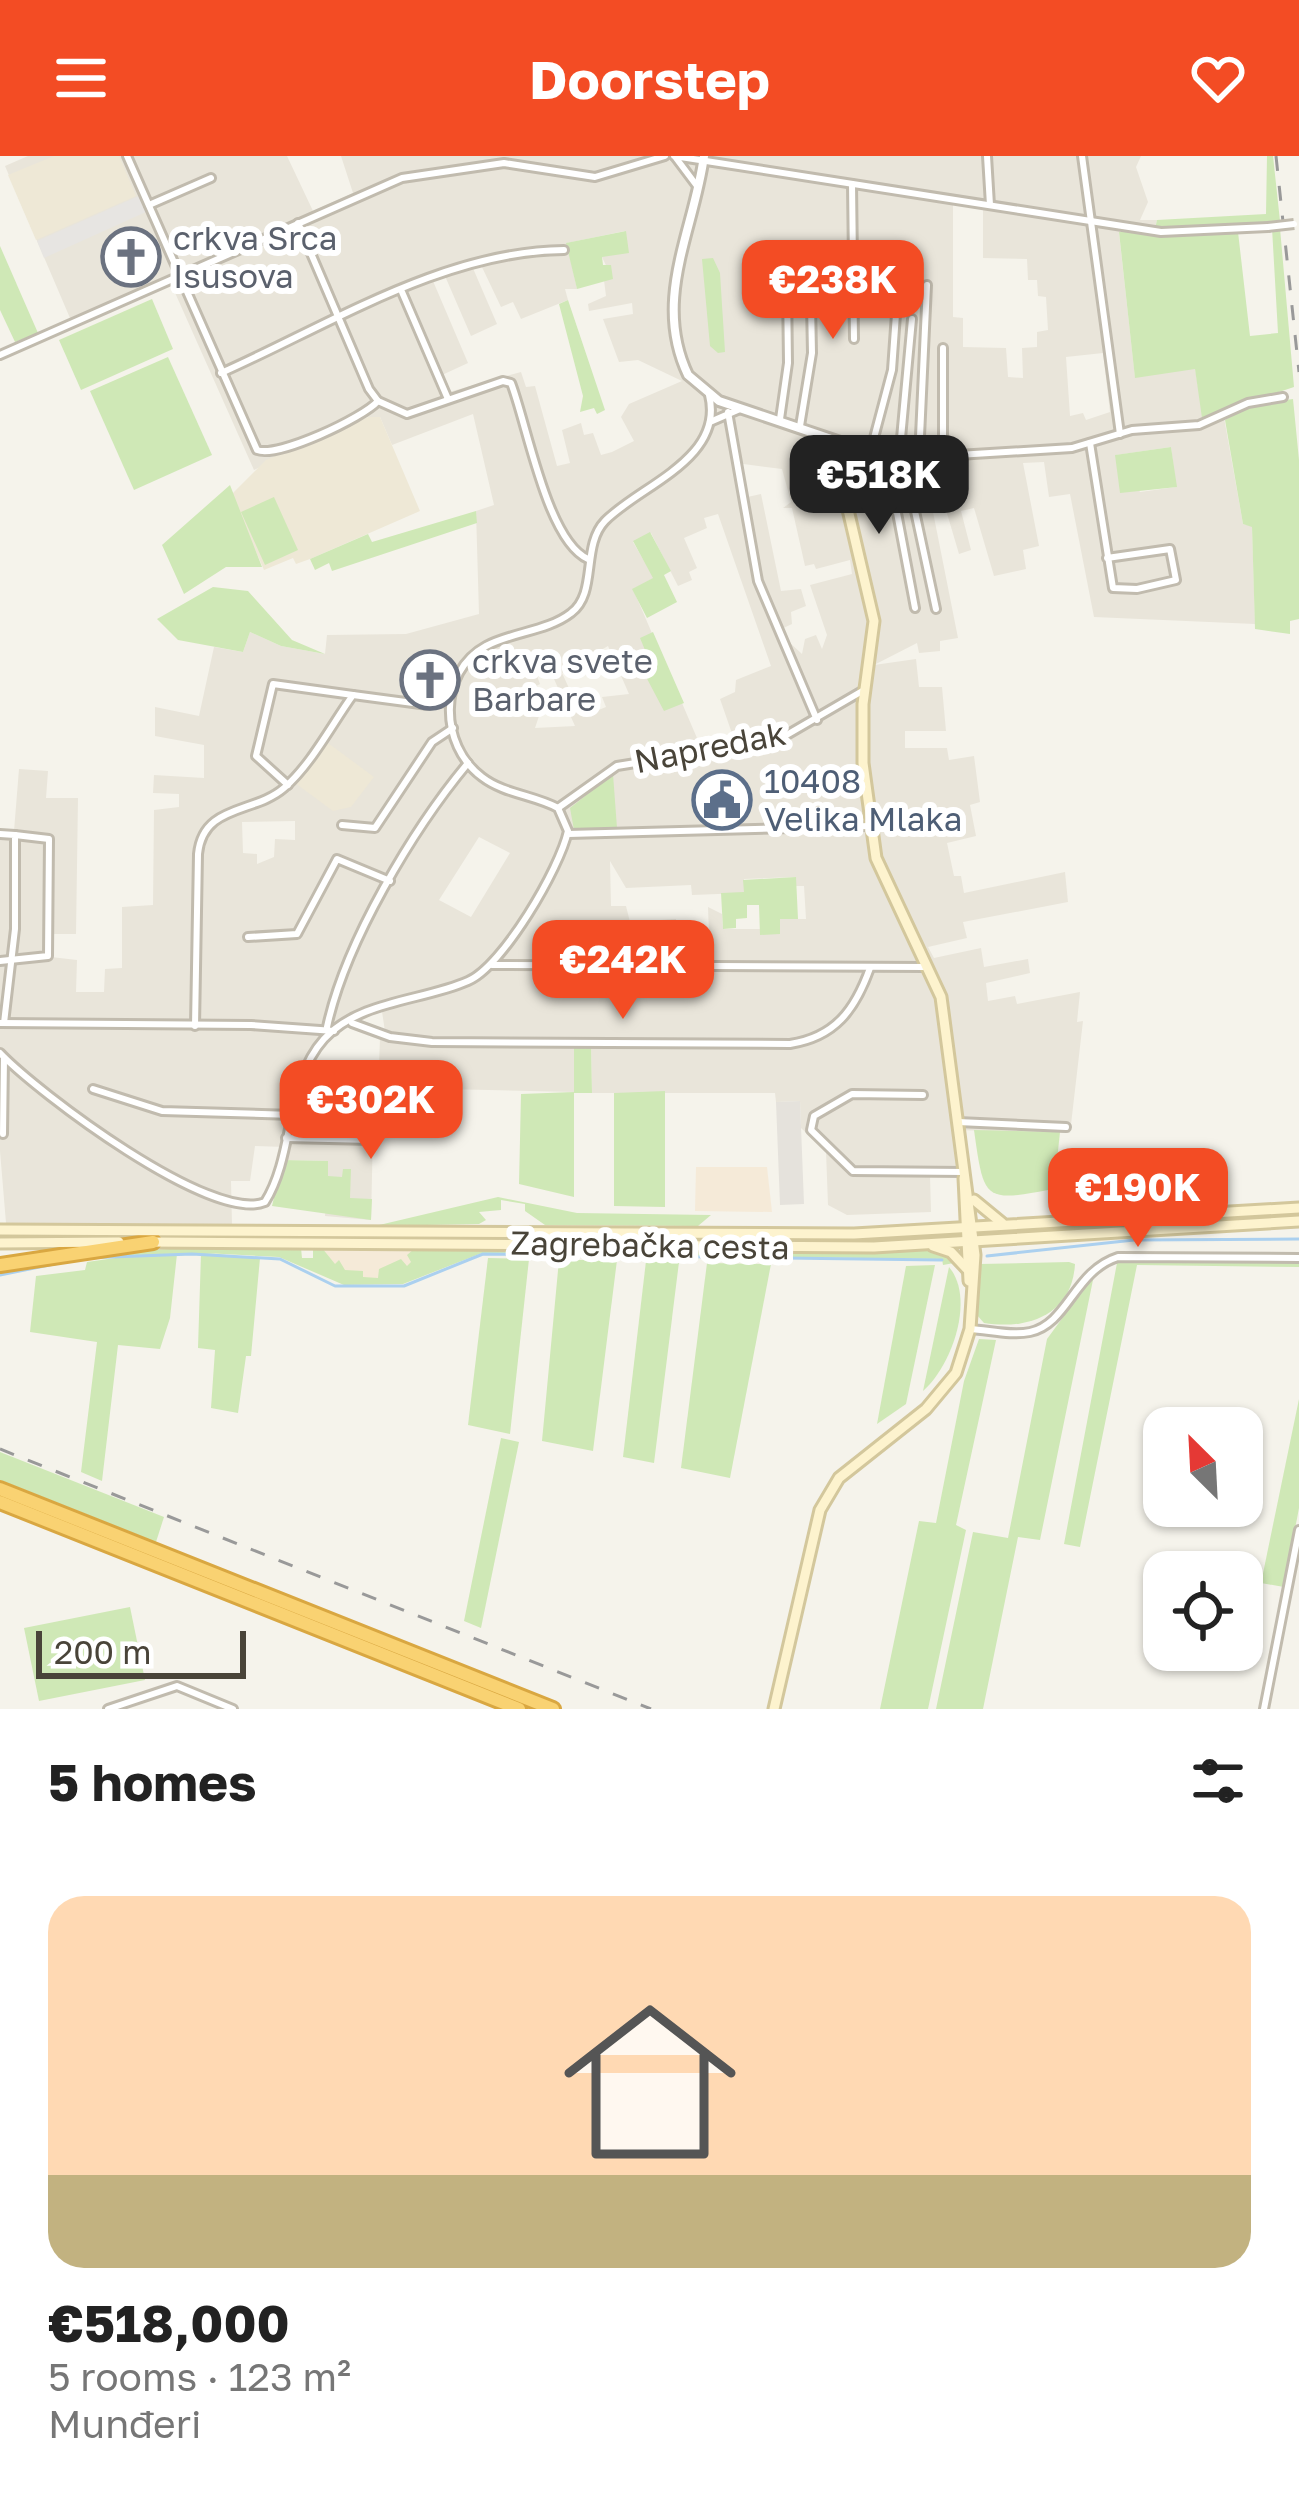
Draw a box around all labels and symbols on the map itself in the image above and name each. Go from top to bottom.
place label: crkva Srca Isusova [173,218,338,295]
church icon: crkva Srca Isusova [100,226,162,288]
pin: €238K [749,240,917,342]
pin: €518K [795,435,963,537]
place label: crkva svete Barbare [472,641,653,718]
church icon: crkva svete Barbare [399,649,461,711]
street label: Napredak [631,713,789,780]
place label: 10408 Velika Mlaka [764,761,962,838]
public building icon: 10408 Velika Mlaka [691,769,753,831]
pin: €242K [539,920,707,1022]
pin: €302K [287,1060,455,1162]
pin: €190K [1054,1148,1222,1250]
street label: Zagrebačka cesta [510,1223,790,1266]
north arrow [1143,1407,1263,1527]
scale bar [36,1625,246,1678]

